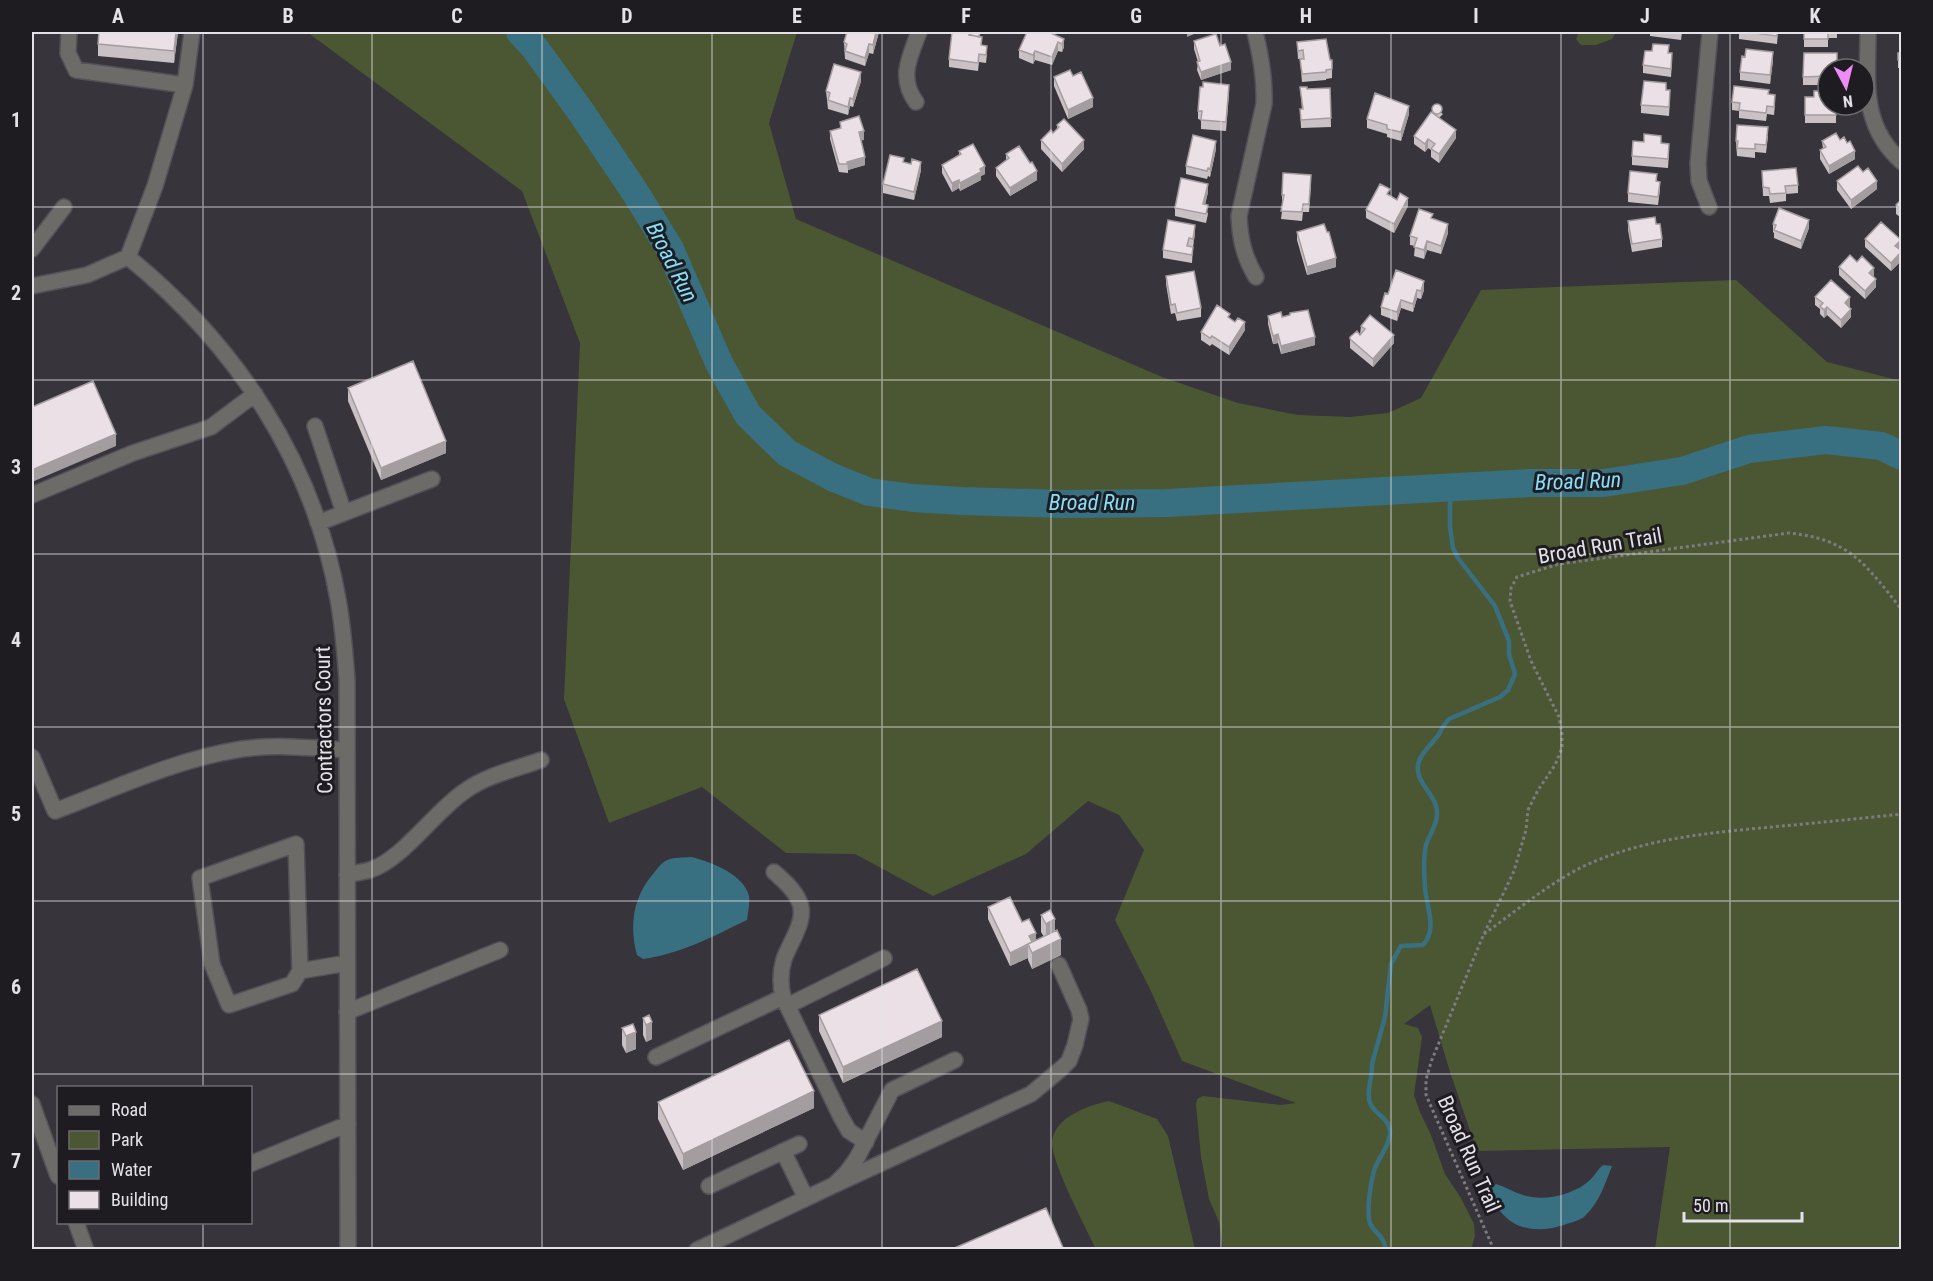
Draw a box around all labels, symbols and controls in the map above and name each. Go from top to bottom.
text: A [112,4,124,28]
text: B [282,4,294,28]
text: C [451,4,463,28]
text: D [621,4,633,28]
text: E [792,4,802,28]
text: F [961,4,971,28]
text: G [1130,4,1142,28]
text: H [1300,4,1312,28]
text: I [1473,4,1479,28]
text: J [1640,4,1650,28]
text: K [1809,4,1821,28]
north arrow [1816,57,1876,117]
text: N [1842,91,1854,111]
text: 1 [11,108,21,132]
water label: Broad Run [641,218,703,306]
text: 2 [11,281,21,305]
text: 3 [11,455,21,479]
water label: Broad Run [1534,467,1622,495]
water label: Broad Run [1049,490,1135,515]
street label: Broad Run Trail [1536,523,1664,569]
text: 4 [11,628,21,652]
street label: Contractors Court [311,646,337,794]
text: 5 [11,802,21,826]
text: 6 [11,975,21,999]
legend [57,1086,252,1224]
street label: Broad Run Trail [1433,1092,1505,1216]
text: Road [111,1099,147,1120]
text: Park [111,1129,143,1150]
text: 7 [11,1149,21,1173]
text: Water [111,1159,153,1180]
scale bar [1684,1185,1802,1223]
text: Building [111,1189,168,1210]
text: 50 m [1693,1195,1728,1216]

